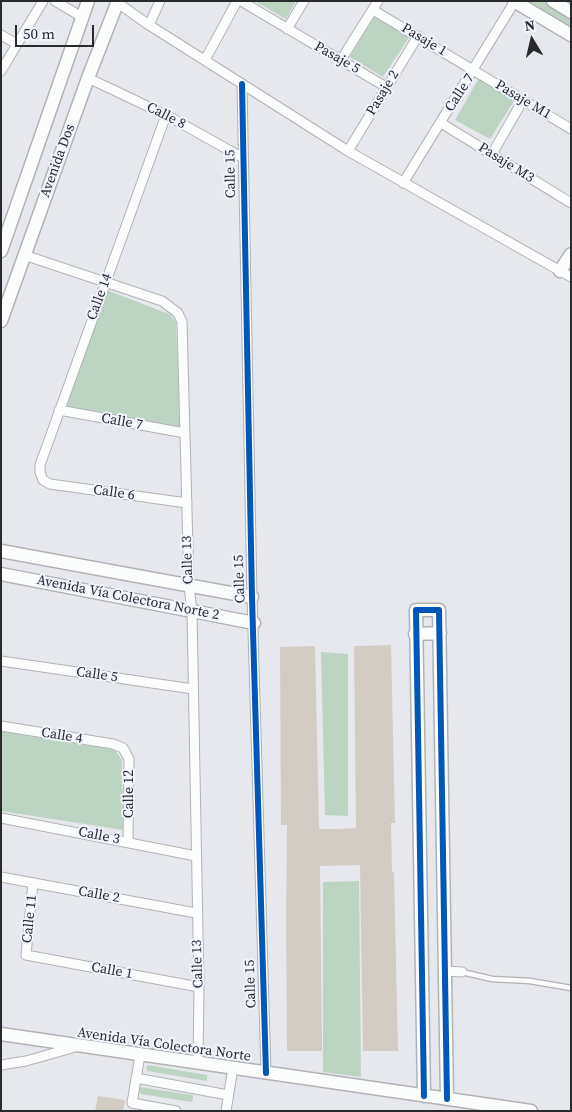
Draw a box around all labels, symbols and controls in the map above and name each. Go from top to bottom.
scale bar [18,15,96,47]
north arrow [507,15,557,65]
text: N [523,15,536,36]
street label: Pasaje 1 [398,20,450,60]
text: 50 m [23,23,55,44]
street label: Pasaje 5 [311,38,363,78]
street label: Pasaje 2 [363,67,403,119]
street label: Calle 7 [442,71,478,115]
street label: Pasaje M1 [492,77,554,123]
street label: Calle 8 [144,99,188,133]
street label: Avenida Dos [37,122,79,200]
street label: Pasaje M3 [475,139,537,187]
street label: Calle 15 [222,150,240,198]
street label: Calle 14 [84,271,116,323]
street label: Calle 7 [100,410,144,434]
street label: Calle 6 [92,482,136,504]
street label: Calle 13 [179,535,197,585]
street label: Calle 15 [231,554,249,604]
street label: Avenida Vía Colectora Norte 2 [35,572,221,624]
street label: Calle 5 [75,664,119,686]
street label: Calle 4 [40,724,84,748]
street label: Calle 12 [121,770,137,818]
street label: Calle 3 [77,824,121,848]
street label: Calle 2 [77,883,121,907]
street label: Calle 11 [19,894,41,944]
street label: Calle 13 [189,939,207,989]
street label: Calle 1 [90,959,134,983]
street label: Calle 15 [242,959,260,1009]
street label: Avenida Vía Colectora Norte [76,1024,252,1066]

